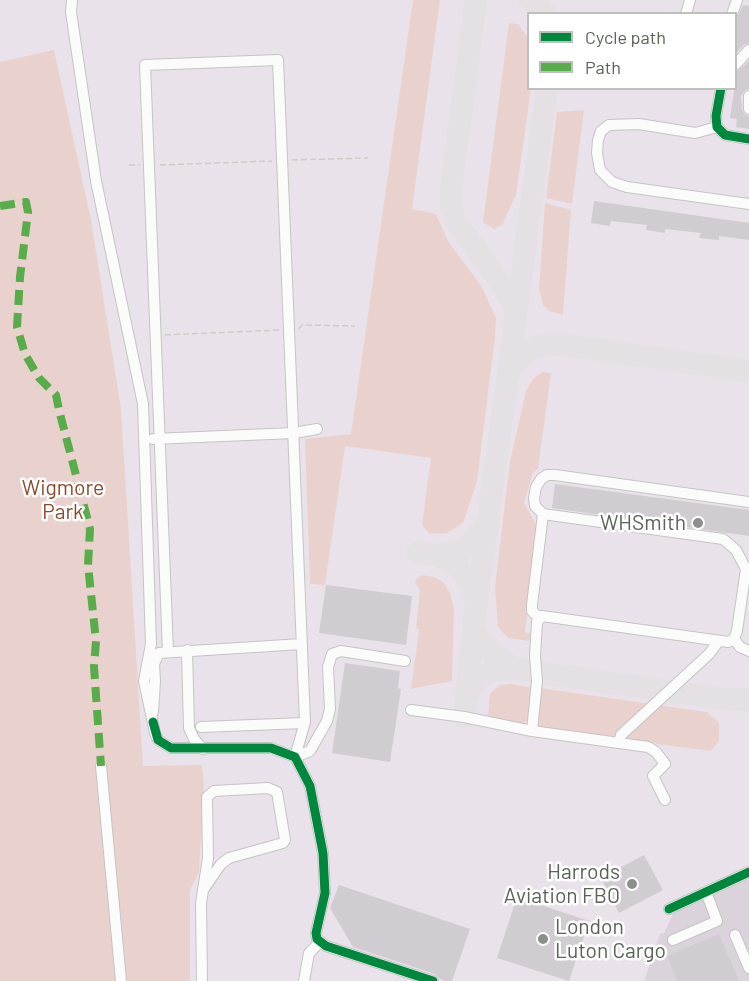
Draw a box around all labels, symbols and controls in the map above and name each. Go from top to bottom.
legend [527,12,737,90]
text: Cycle path [585,26,666,48]
text: Path [585,56,621,78]
park label: Wigmore Park [22,475,104,525]
place label: WHSmith [600,510,686,536]
marker: WHSmith [691,516,705,530]
place label: Harrods Aviation FBO [504,859,620,909]
marker: Harrods Aviation FBO [625,877,639,891]
place label: London Luton Cargo [555,914,666,964]
marker: London Luton Cargo [536,932,550,946]

